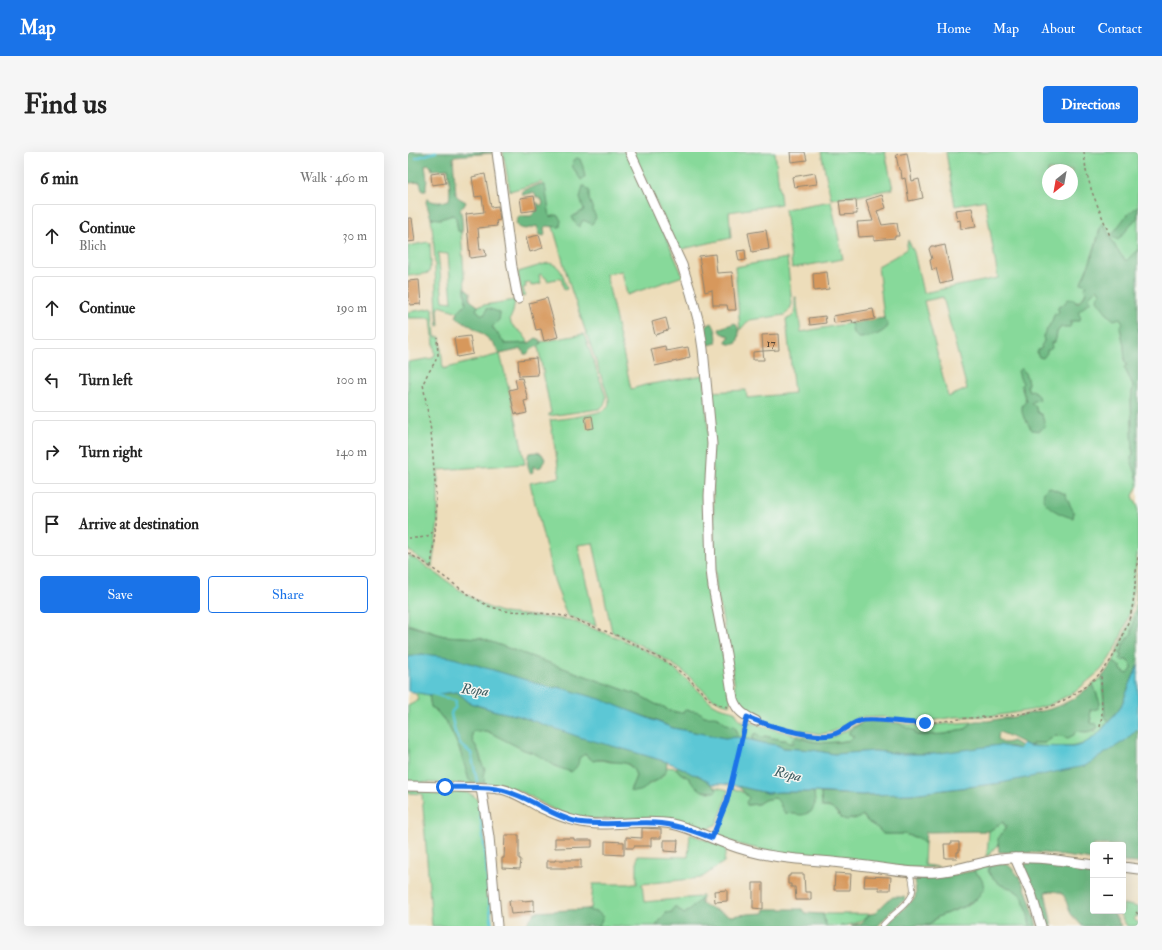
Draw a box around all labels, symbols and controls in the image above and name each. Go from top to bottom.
text: Map [20,16,56,40]
text: Home [936,20,971,37]
text: Map [993,20,1019,37]
text: About [1041,20,1075,37]
text: Contact [1097,20,1142,37]
button: Directions [1043,86,1138,123]
text: Find us [24,87,107,122]
north arrow [1042,164,1078,200]
text: 6 min [40,168,79,189]
text: Walk · 460 m [300,170,368,186]
text: Continue [79,219,135,238]
icon: ahead [41,225,63,247]
text: 30 m [343,228,367,244]
text: Blich [79,238,106,254]
icon: ahead [41,297,63,319]
text: Continue [79,299,135,318]
text: 190 m [336,300,367,316]
house number: 17 [767,337,775,350]
icon: left [41,369,63,391]
text: Turn left [79,371,133,390]
text: 100 m [336,372,367,388]
icon: right [41,441,63,463]
text: Turn right [79,443,142,462]
text: 140 m [336,444,367,460]
icon: arrive [41,513,63,535]
text: Arrive at destination [79,515,199,534]
button: Save [40,576,200,613]
button: Share [208,576,368,613]
water label: Ropa [460,680,490,700]
route end [916,714,934,732]
water label: Ropa [772,763,804,785]
route start [436,778,454,796]
map controls [1090,842,1126,914]
button: + [1090,842,1126,878]
button: − [1090,878,1126,914]

